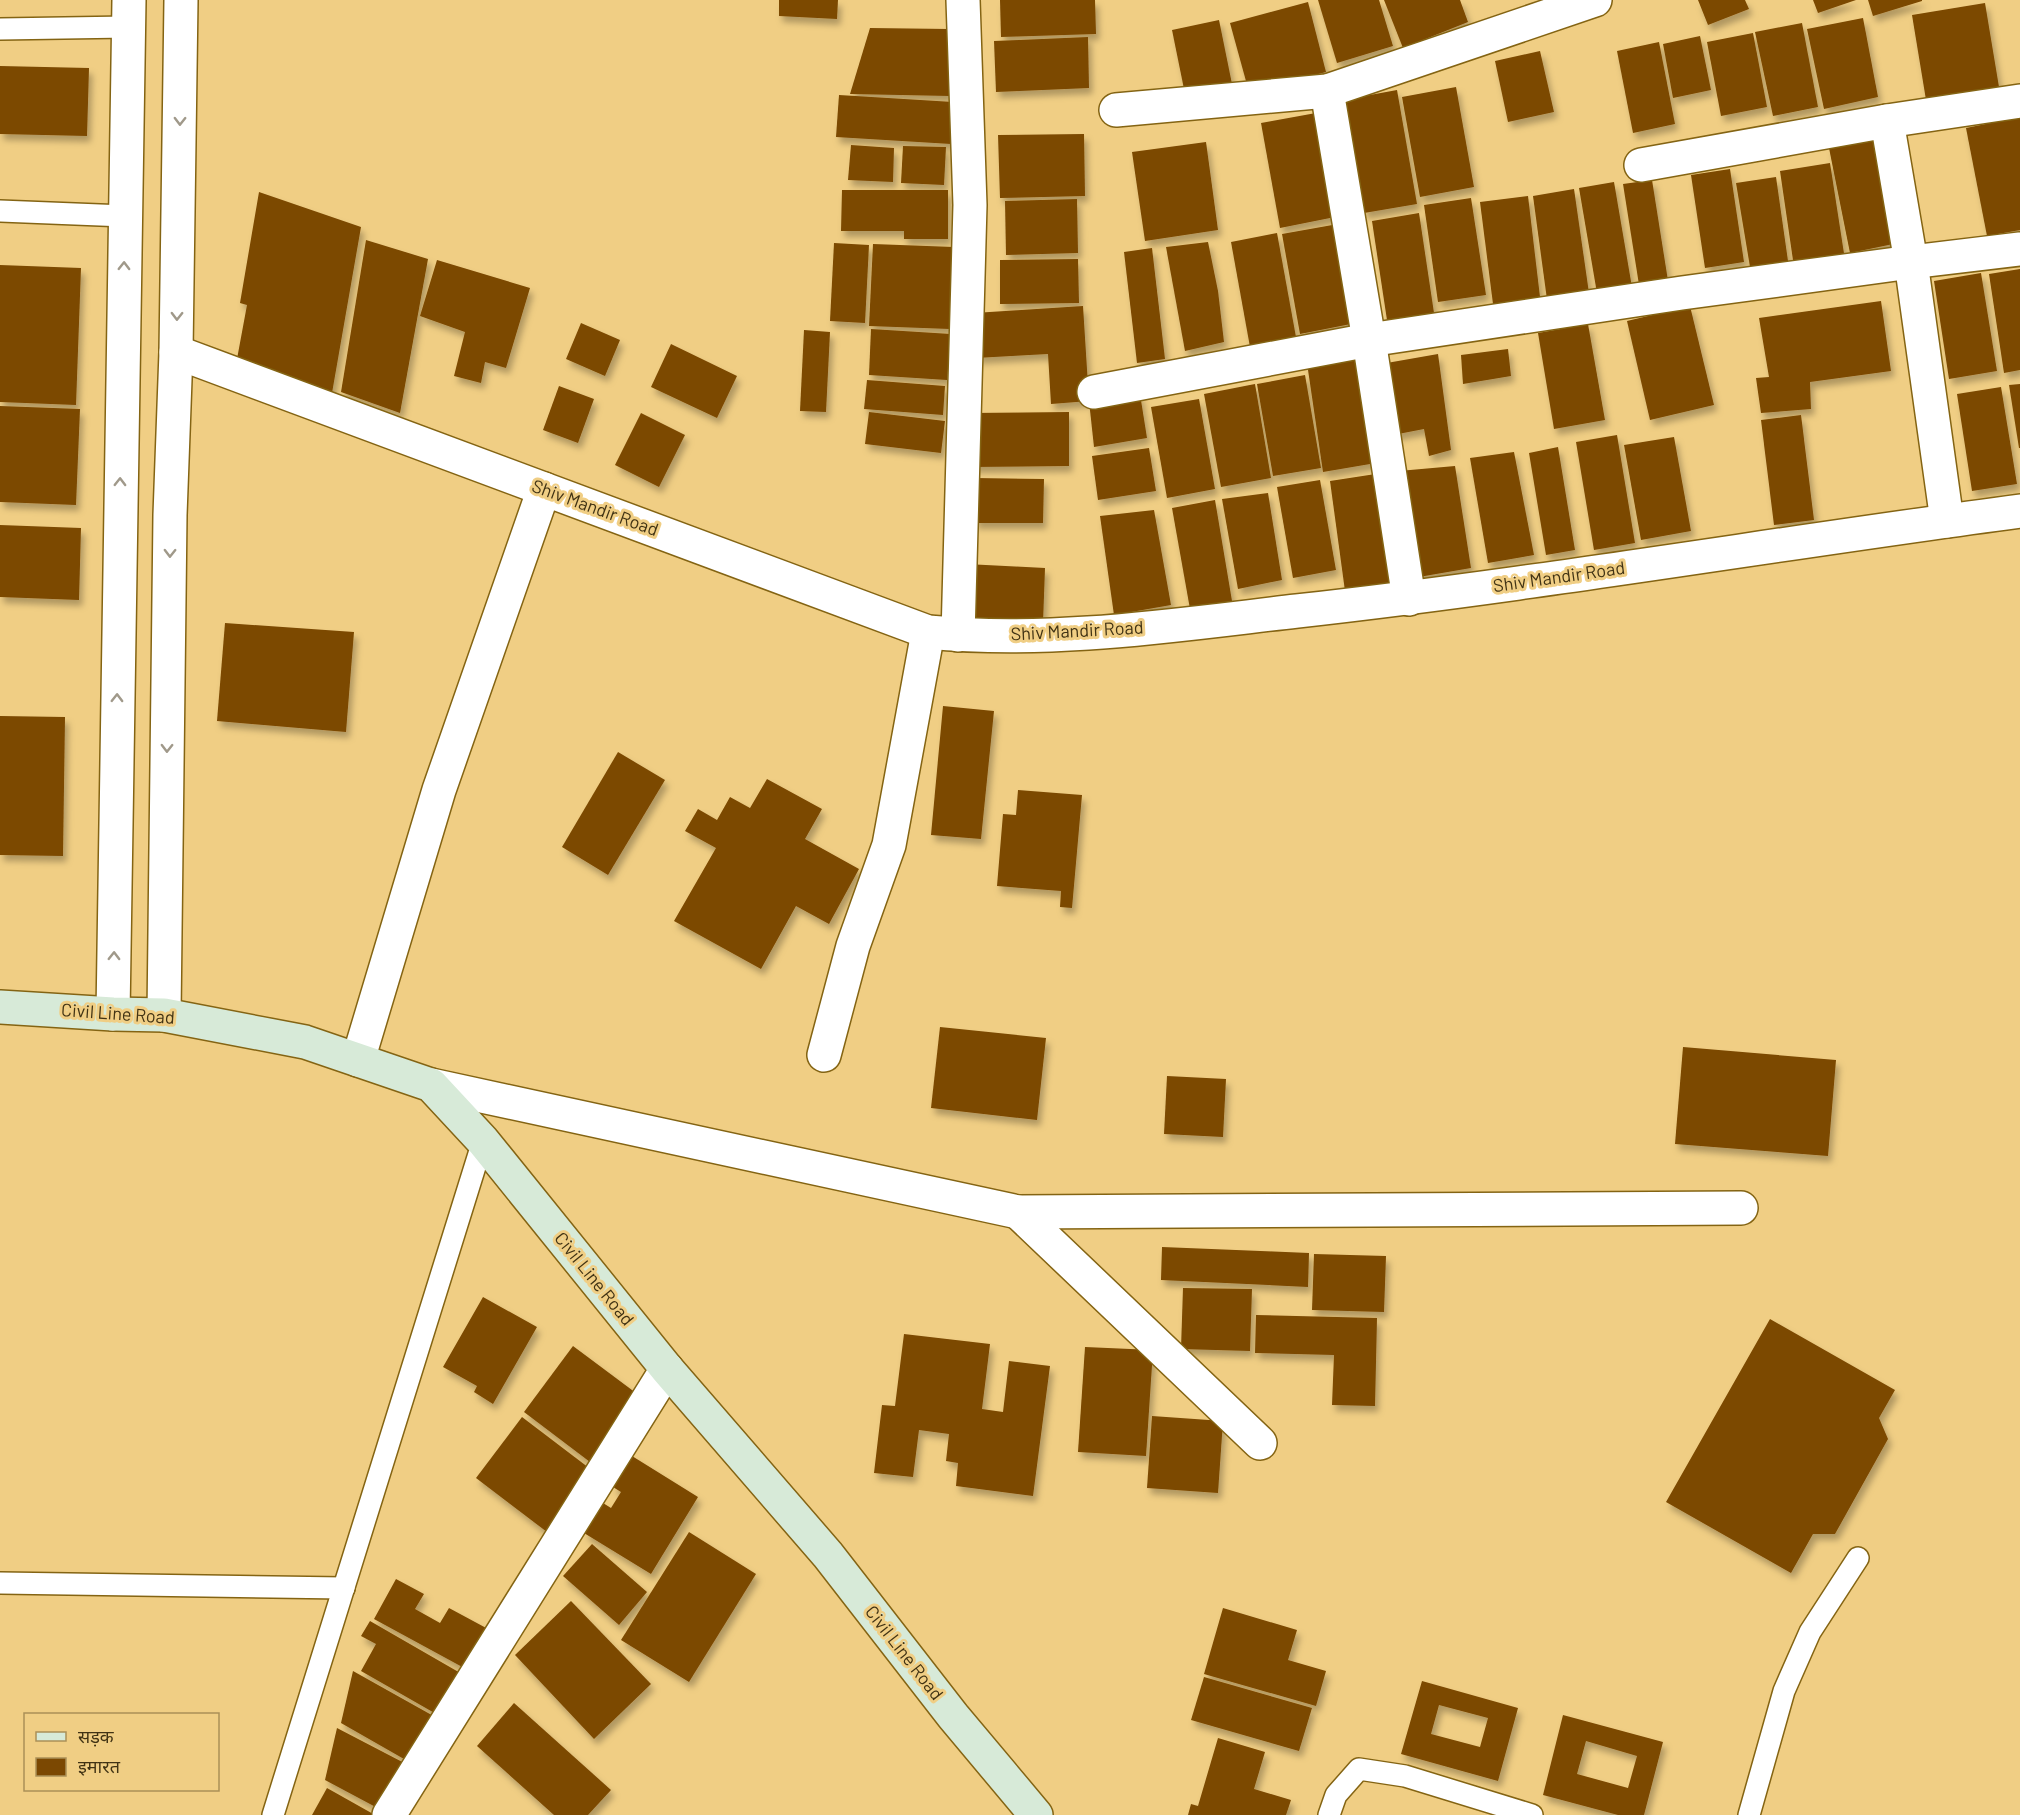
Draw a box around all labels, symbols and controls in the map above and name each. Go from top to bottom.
one-way arrow [174,117,186,126]
one-way arrow [118,261,130,270]
one-way arrow [171,312,183,321]
street label: Shiv Mandir Road [529,474,662,540]
one-way arrow [114,477,126,486]
one-way arrow [163,549,176,558]
street label: Shiv Mandir Road [1491,556,1626,596]
street label: Shiv Mandir Road [1010,616,1144,644]
one-way arrow [111,693,123,702]
one-way arrow [161,744,173,753]
one-way arrow [108,951,120,960]
street label: Civil Line Road [61,998,176,1028]
street label: Civil Line Road [550,1227,639,1330]
street label: Civil Line Road [861,1601,948,1704]
legend [24,1713,219,1791]
text: सड़क [78,1725,115,1747]
text: इमारत [78,1755,121,1777]

